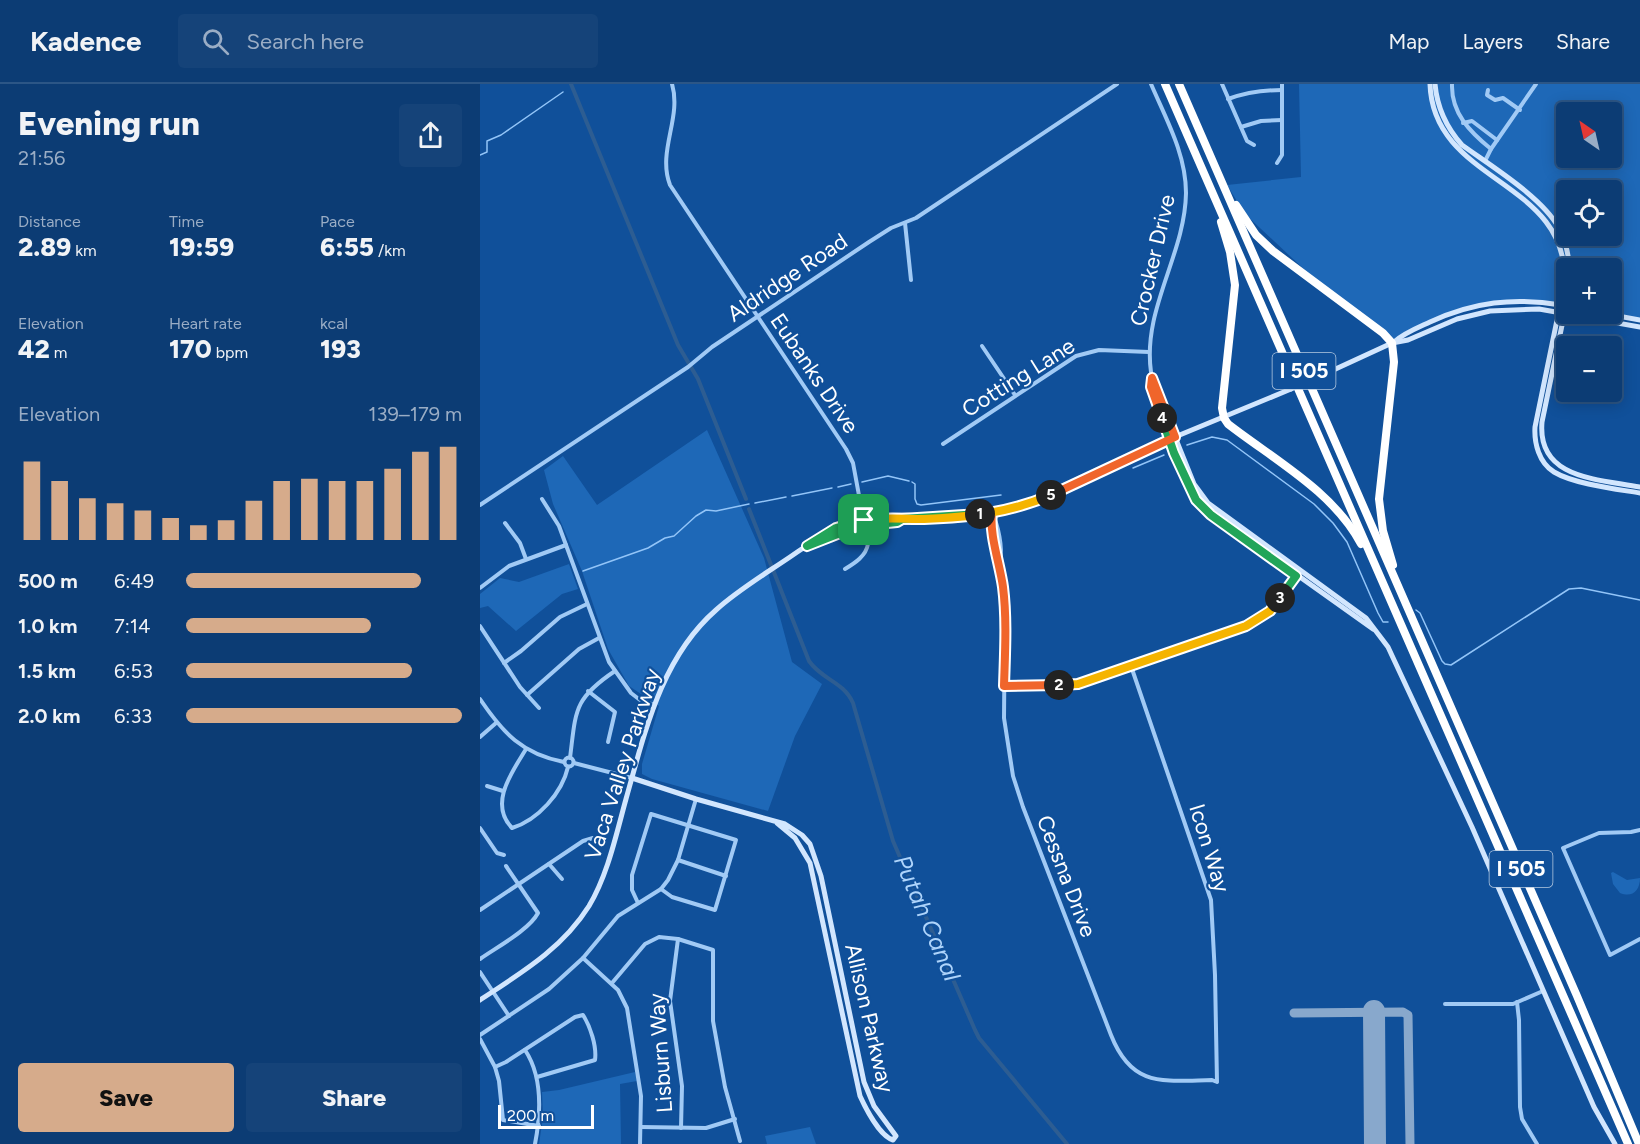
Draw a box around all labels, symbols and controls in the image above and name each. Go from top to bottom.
search box [178,14,598,68]
text: Kadence [30,24,142,58]
icon: search [199,25,232,58]
text: Search here [247,28,364,55]
text: Map [1389,29,1429,54]
text: Layers [1462,29,1523,54]
text: Share [1556,29,1610,54]
north arrow [1556,102,1622,168]
map controls [1556,102,1622,402]
text: Evening run [18,104,200,143]
button: share [399,104,462,167]
text: 21:56 [18,146,65,170]
button: locate [1556,180,1622,246]
street label: Crocker Drive [1124,192,1181,329]
text: Distance [18,212,81,231]
text: Time [169,212,204,231]
text: Pace [320,212,355,231]
street label: Aldridge Road [722,227,852,327]
text: 2.89 [18,231,71,263]
text: 19:59 [169,231,234,263]
text: 6:55 [320,231,374,263]
text: km [71,241,97,260]
text: /km [374,241,406,260]
button: + [1556,258,1622,324]
street label: Eubanks Drive [765,308,865,438]
text: Elevation [18,314,84,333]
text: Heart rate [169,314,242,333]
text: kcal [320,314,348,333]
street label: Cotting Lane [957,332,1080,423]
text: 42 [18,333,50,365]
text: 170 [169,333,212,365]
text: 193 [320,333,361,365]
button: − [1556,336,1622,402]
text: m [50,343,67,362]
text: bpm [212,343,248,362]
road number: I 505 [1272,353,1336,389]
text: Elevation [18,402,100,426]
text: 139–179 m [368,402,462,426]
pin: 4 [1147,403,1177,433]
text: 4 [1157,408,1167,427]
pin: 5 [1036,480,1066,510]
text: 5 [1046,485,1056,504]
pin [838,494,889,545]
pin: 1 [965,499,995,529]
icon: arrive [847,503,880,536]
text: 1 [977,504,983,523]
text: 500 m [18,569,78,593]
text: 6:49 [114,569,154,593]
pin: 3 [1265,583,1295,613]
text: 3 [1276,588,1284,607]
text: 1.0 km [18,614,77,638]
text: 7:14 [114,614,150,638]
text: 1.5 km [18,659,76,683]
text: 6:53 [114,659,153,683]
street label: Vaca Valley Parkway [579,665,666,863]
pin: 2 [1044,670,1074,700]
text: 2 [1054,675,1064,694]
text: 2.0 km [18,704,80,728]
text: 6:33 [114,704,152,728]
street label: Icon Way [1183,801,1236,896]
street label: Cessna Drive [1031,812,1102,941]
water label: Putah Canal [888,850,967,986]
road number: I 505 [1490,851,1552,887]
street label: Allison Parkway [839,941,900,1096]
street label: Lisburn Way [643,992,678,1114]
button: Save [18,1063,234,1132]
button: Share [246,1063,462,1132]
scale bar [498,1102,594,1130]
text: 200 m [507,1106,554,1125]

